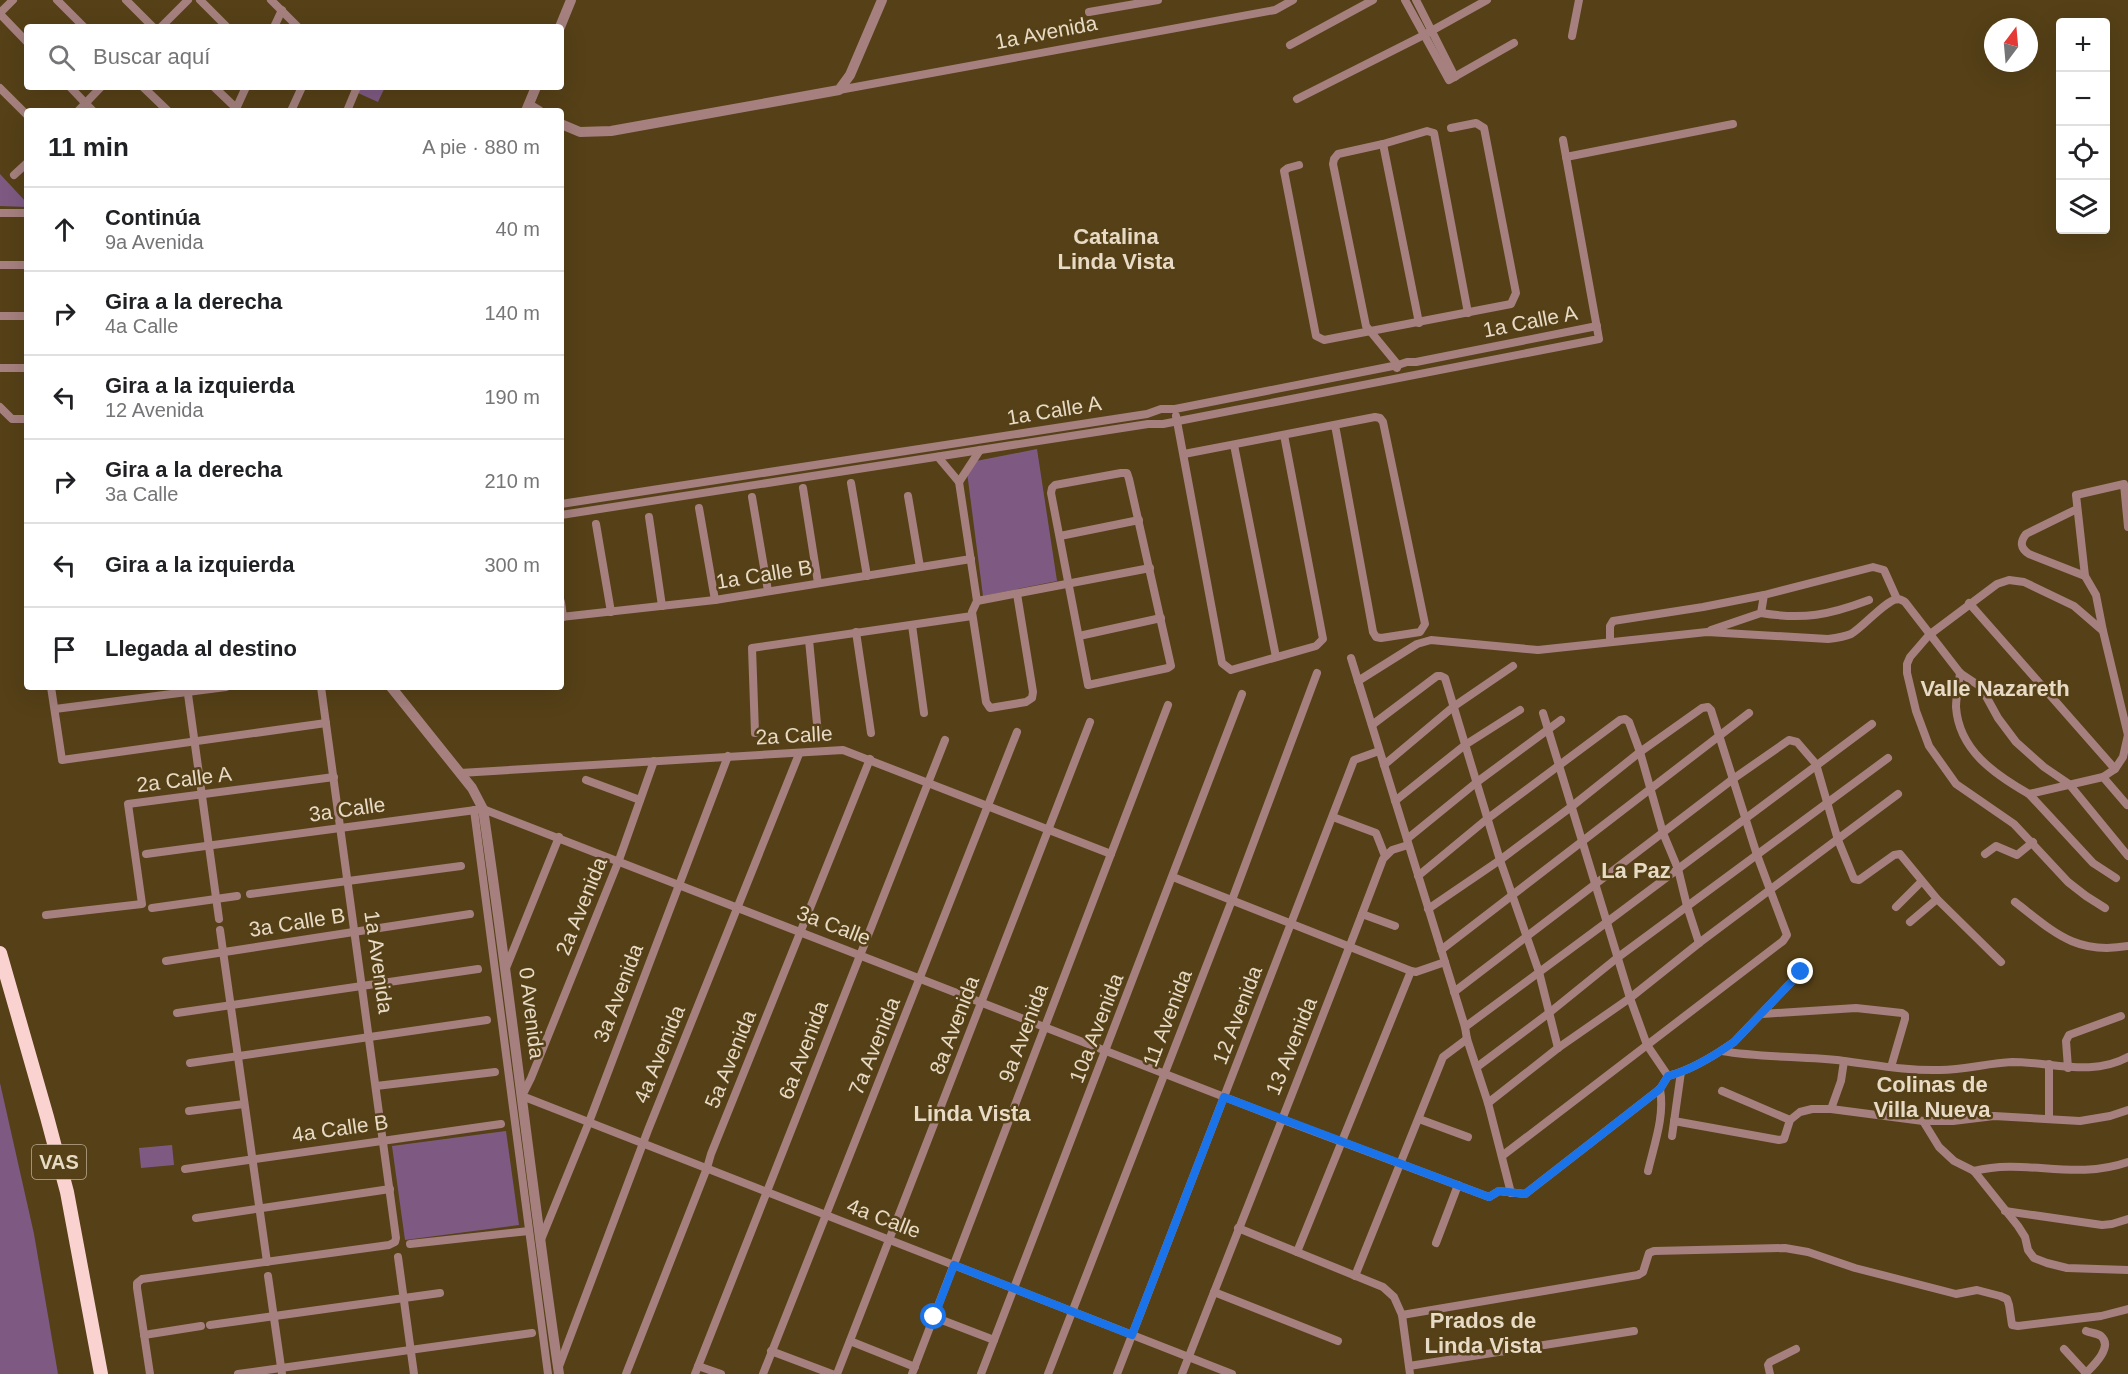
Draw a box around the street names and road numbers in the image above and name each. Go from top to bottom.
street label: 1a Avenida [993,11,1099,53]
street label: 1a Calle A [1481,301,1579,341]
street label: 1a Calle A [1005,391,1103,429]
street label: 1a Calle B [714,555,814,593]
street label: 2a Calle [755,721,833,749]
street label: 2a Calle A [135,762,233,796]
street label: 3a Calle [307,792,387,826]
street label: 2a Avenida [551,853,611,958]
street label: 3a Calle [794,900,874,950]
street label: 3a Calle B [247,903,347,941]
street label: 1a Avenida [360,909,398,1015]
street label: 3a Avenida [589,940,647,1045]
street label: 12 Avenida [1208,962,1266,1067]
street label: 0 Avenida [515,966,549,1060]
street label: 11 Avenida [1138,966,1196,1070]
street label: 10a Avenida [1065,970,1127,1086]
street label: 8a Avenida [925,972,983,1077]
street label: 9a Avenida [994,980,1052,1085]
street label: 7a Avenida [844,993,904,1098]
street label: 13 Avenida [1261,993,1321,1098]
street label: 6a Avenida [774,997,832,1102]
street label: 4a Avenida [629,1001,689,1106]
street label: 5a Avenida [700,1006,760,1111]
street label: 4a Calle B [290,1110,390,1146]
road number: VAS [32,1145,86,1179]
street label: 4a Calle [844,1193,924,1243]

